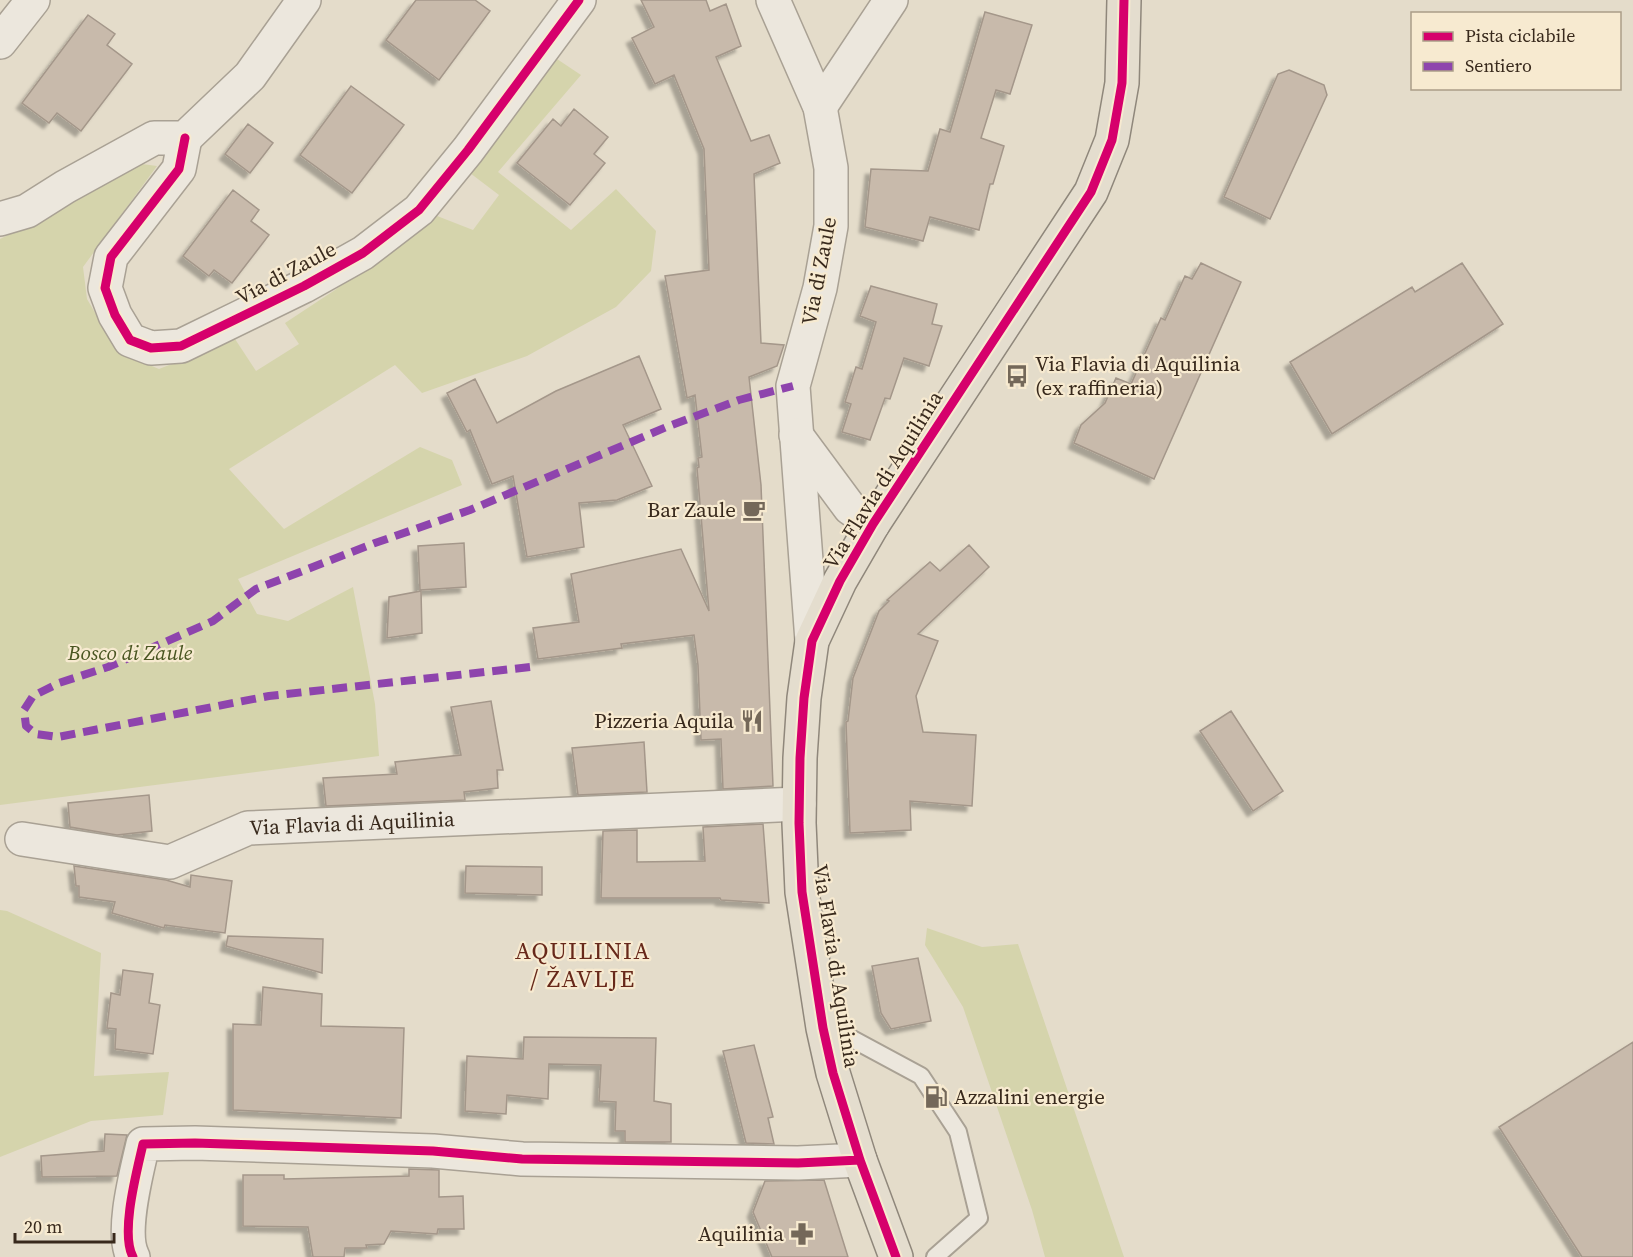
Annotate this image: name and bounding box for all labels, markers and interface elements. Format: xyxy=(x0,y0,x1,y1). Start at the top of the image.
legend xyxy=(1411,12,1621,90)
text: Pista ciclabile xyxy=(1465,23,1576,48)
text: Sentiero xyxy=(1465,53,1532,78)
street label: Via di Zaule xyxy=(794,214,843,328)
street label: Via di Zaule xyxy=(230,234,341,311)
place label: Via Flavia di Aquilinia (ex raffineria) xyxy=(1035,349,1241,402)
bus stop icon: Via Flavia di Aquilinia (ex raffineria) xyxy=(1004,363,1030,389)
street label: Via Flavia di Aquilinia xyxy=(816,385,949,574)
place label: Bar Zaule xyxy=(647,495,736,524)
cafe icon: Bar Zaule xyxy=(741,497,767,523)
park label: Bosco di Zaule xyxy=(67,638,193,667)
place label: Pizzeria Aquila xyxy=(594,706,734,735)
restaurant icon: Pizzeria Aquila xyxy=(739,708,765,734)
street label: Via Flavia di Aquilinia xyxy=(249,804,456,842)
street label: Via Flavia di Aquilinia xyxy=(806,862,867,1070)
district label: AQUILINIA / ŽAVLJE xyxy=(515,934,651,995)
place label: Azzalini energie xyxy=(954,1082,1105,1111)
fuel station icon: Azzalini energie xyxy=(923,1084,949,1110)
scale bar xyxy=(15,1206,114,1244)
text: 20 m xyxy=(24,1214,62,1239)
place label: Aquilinia xyxy=(698,1219,784,1248)
pharmacy icon: Aquilinia xyxy=(789,1221,815,1247)

